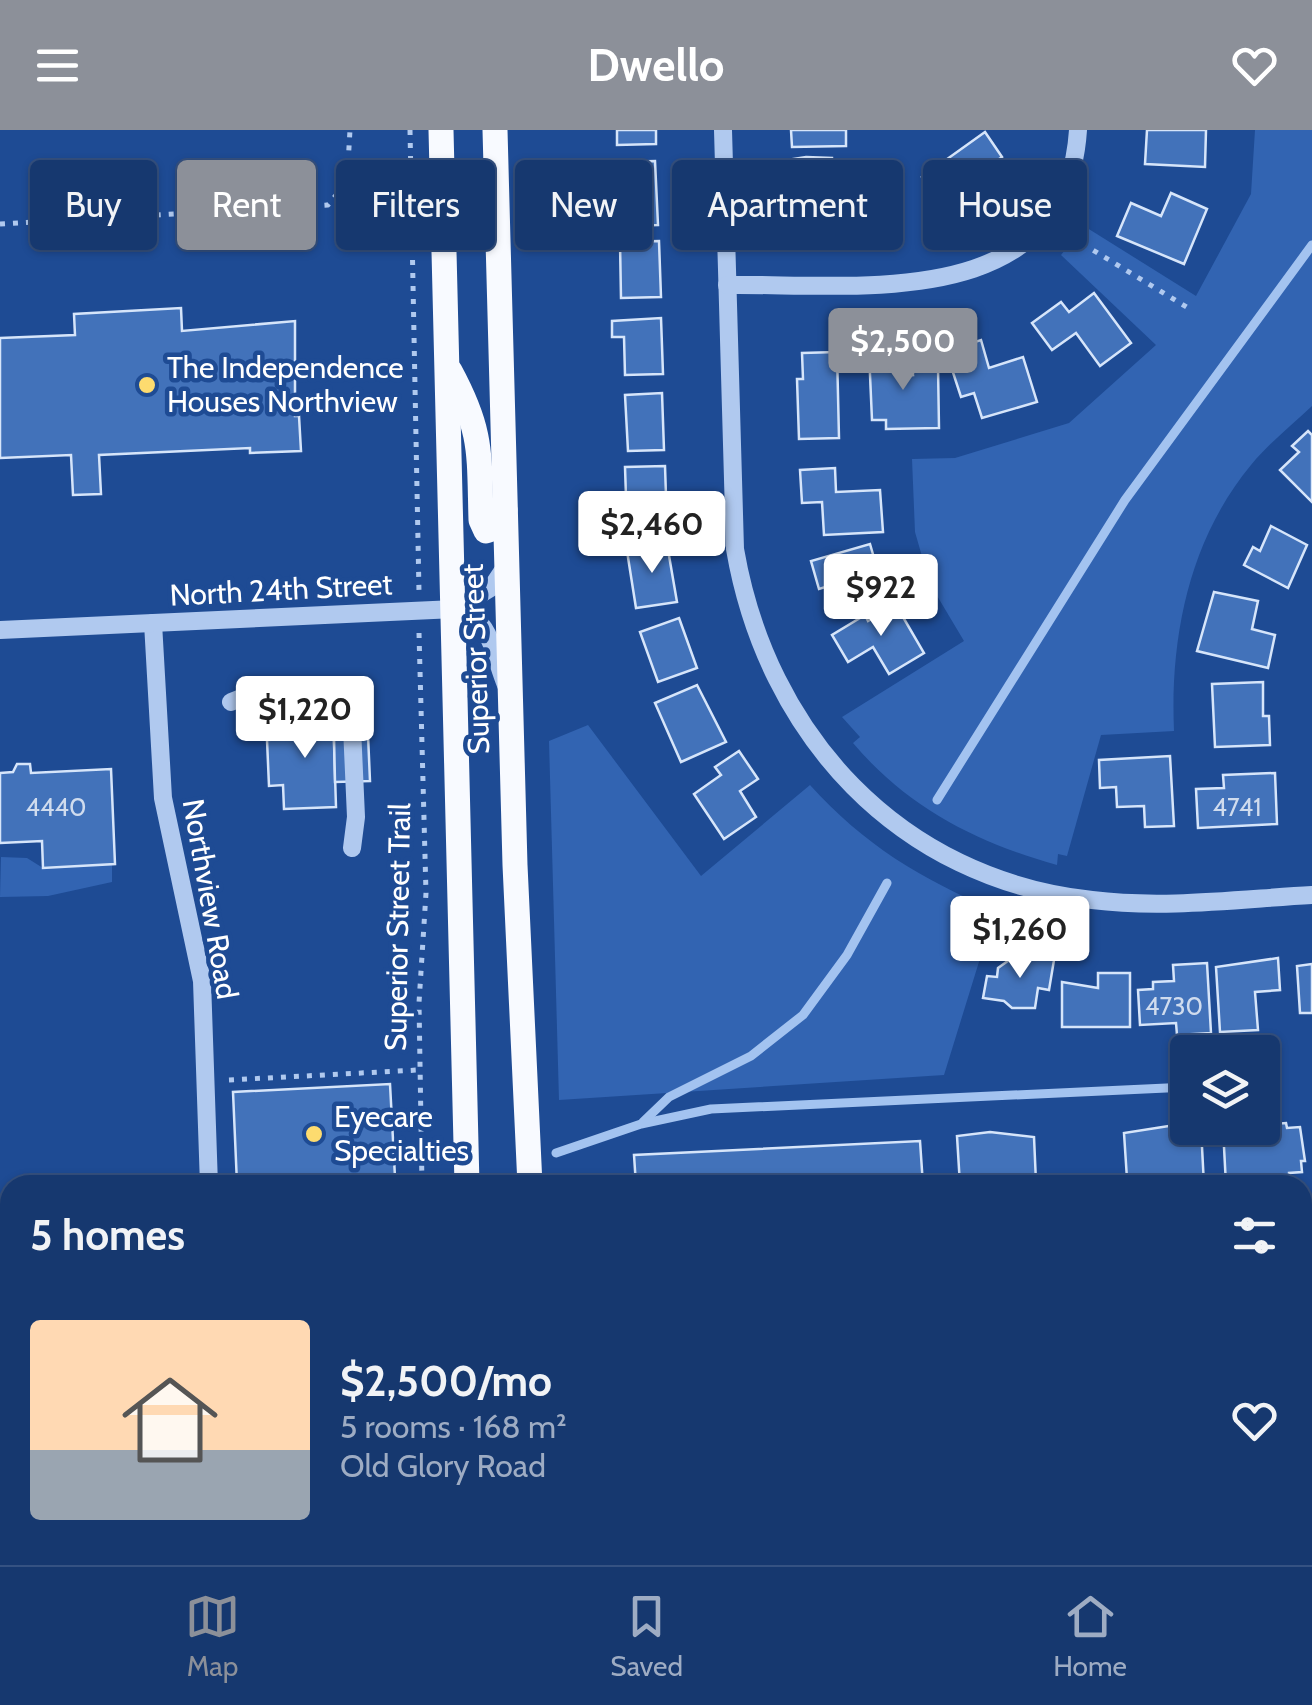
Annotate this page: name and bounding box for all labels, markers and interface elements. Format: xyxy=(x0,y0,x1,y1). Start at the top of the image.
icon: menu xyxy=(30,38,85,93)
text: Dwello xyxy=(587,38,725,92)
icon: heart xyxy=(1227,38,1282,93)
chip: Buy xyxy=(30,160,157,250)
chip: Rent xyxy=(177,160,316,250)
chip: Filters xyxy=(336,160,495,250)
chip: New xyxy=(515,160,652,250)
chip: Apartment xyxy=(672,160,903,250)
chip: House xyxy=(923,160,1087,250)
pin: $2,500 xyxy=(822,308,984,393)
text: $2,500 xyxy=(850,321,956,360)
place label: The Independence Houses Northview xyxy=(167,349,404,420)
marker: The Independence Houses Northview xyxy=(136,374,158,396)
pin: $2,460 xyxy=(571,491,733,576)
text: $2,460 xyxy=(600,504,704,543)
pin: $922 xyxy=(822,554,940,639)
street label: Superior Street xyxy=(454,563,497,755)
street label: North 24th Street xyxy=(169,565,393,614)
text: $922 xyxy=(846,567,916,606)
pin: $1,220 xyxy=(224,676,386,761)
text: $1,220 xyxy=(258,689,352,728)
house number: 4440 xyxy=(26,792,86,822)
house number: 4741 xyxy=(1213,792,1261,822)
street label: Northview Road xyxy=(175,796,246,1002)
street label: Superior Street Trail xyxy=(377,803,418,1051)
pin: $1,260 xyxy=(939,896,1101,981)
text: $1,260 xyxy=(972,909,1068,948)
house number: 4730 xyxy=(1145,991,1203,1021)
map controls xyxy=(1170,1035,1280,1145)
button: layers xyxy=(1170,1035,1280,1145)
place label: Eyecare Specialties xyxy=(334,1098,469,1169)
marker: Eyecare Specialties xyxy=(303,1123,325,1145)
icon: filters xyxy=(1227,1208,1282,1263)
text: 5 homes xyxy=(30,1209,185,1261)
text: $2,500/mo xyxy=(340,1355,552,1407)
icon: home xyxy=(110,1360,230,1480)
icon: heart xyxy=(1227,1393,1282,1448)
text: 5 rooms · 168 m² xyxy=(340,1407,567,1446)
text: Old Glory Road xyxy=(340,1446,546,1485)
tab: Map xyxy=(185,1589,240,1683)
tab: Saved xyxy=(610,1589,683,1683)
tab: Home xyxy=(1053,1589,1127,1683)

